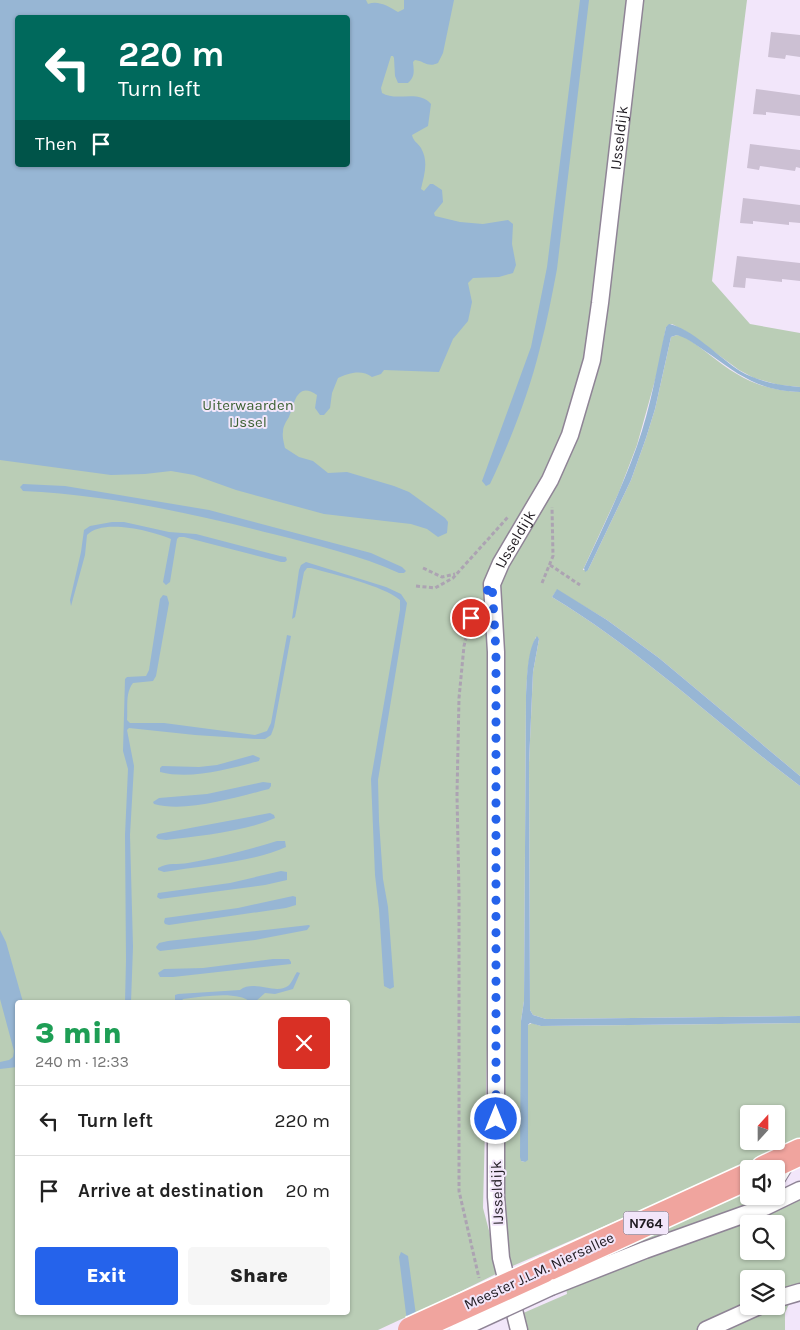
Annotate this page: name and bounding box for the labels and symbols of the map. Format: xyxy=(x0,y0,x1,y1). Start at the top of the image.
street label: IJsseldijk xyxy=(606,105,632,171)
park label: Uiterwaarden IJssel xyxy=(202,396,294,431)
street label: IJsseldijk xyxy=(491,507,539,571)
pin xyxy=(450,597,492,639)
position arrow xyxy=(469,1092,521,1144)
north arrow xyxy=(740,1105,785,1150)
street label: IJsseldijk xyxy=(487,1160,507,1226)
road number: N764 xyxy=(624,1212,668,1234)
street label: Meester J.L.M. Niersallee xyxy=(461,1228,617,1314)

